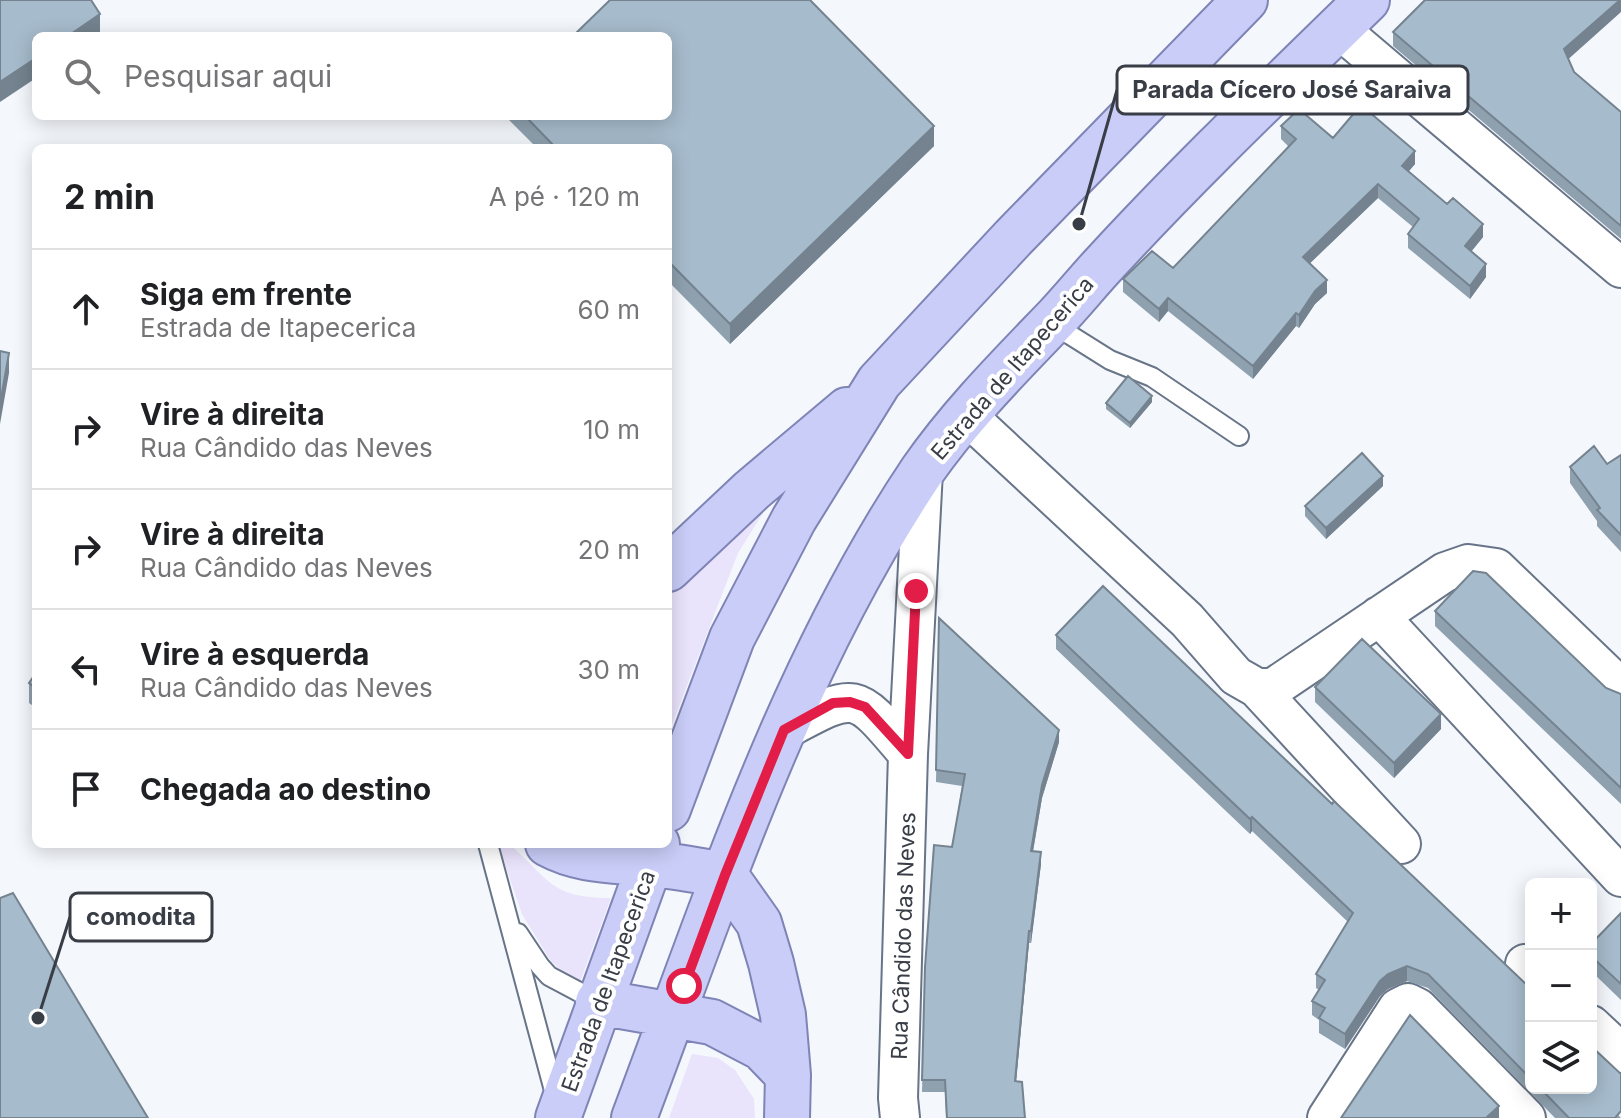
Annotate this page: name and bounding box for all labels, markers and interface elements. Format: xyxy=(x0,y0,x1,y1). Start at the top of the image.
search box xyxy=(32,32,672,120)
icon: search xyxy=(60,54,104,98)
text: Pesquisar aqui xyxy=(124,58,332,94)
callout: Parada Cícero José Saraiva xyxy=(1117,66,1468,114)
text: Parada Cícero José Saraiva xyxy=(1132,75,1452,104)
text: 2 min xyxy=(64,176,155,217)
text: A pé · 120 m xyxy=(489,181,640,212)
street label: Estrada de Itapecerica xyxy=(925,271,1099,465)
text: Siga em frente xyxy=(140,276,352,312)
icon: ahead xyxy=(64,287,108,331)
text: 60 m xyxy=(577,294,640,325)
text: Estrada de Itapecerica xyxy=(140,312,416,343)
text: Vire à direita xyxy=(140,396,325,432)
icon: right xyxy=(64,407,108,451)
text: 10 m xyxy=(583,414,640,445)
text: Rua Cândido das Neves xyxy=(140,432,433,463)
text: Vire à direita xyxy=(140,516,325,552)
icon: right xyxy=(64,527,108,571)
text: 20 m xyxy=(578,534,640,565)
text: Rua Cândido das Neves xyxy=(140,552,433,583)
route end xyxy=(898,573,934,609)
text: Vire à esquerda xyxy=(140,636,369,672)
icon: left xyxy=(64,647,108,691)
text: 30 m xyxy=(577,654,640,685)
text: Rua Cândido das Neves xyxy=(140,672,433,703)
icon: arrive xyxy=(64,767,108,811)
text: Chegada ao destino xyxy=(140,771,431,807)
street label: Rua Cândido das Neves xyxy=(886,812,920,1060)
street label: Estrada de Itapecerica xyxy=(556,867,660,1095)
map controls xyxy=(1525,878,1597,1094)
button: + xyxy=(1525,878,1597,950)
callout: comodita xyxy=(70,893,212,941)
text: comodita xyxy=(86,902,196,931)
button: − xyxy=(1525,950,1597,1022)
route start xyxy=(666,968,702,1004)
button: layers xyxy=(1525,1022,1597,1094)

